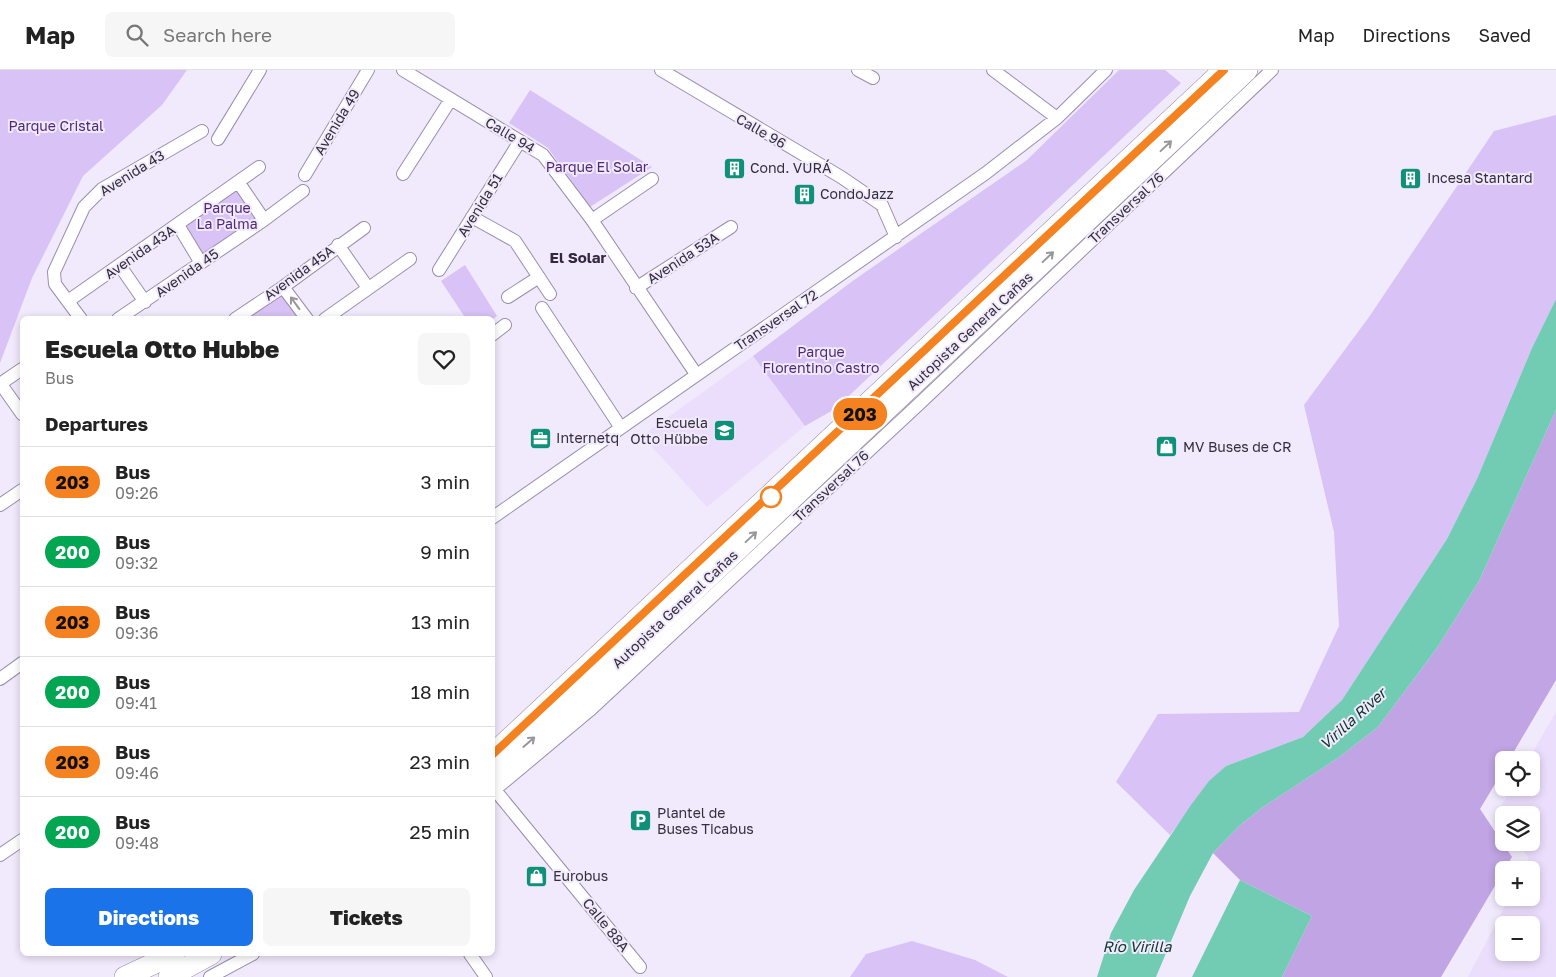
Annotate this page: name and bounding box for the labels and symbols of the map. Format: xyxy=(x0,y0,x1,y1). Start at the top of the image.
street label: Avenida 49 xyxy=(310,86,363,158)
street label: Calle 96 xyxy=(733,110,789,152)
street label: Calle 94 xyxy=(482,113,538,156)
park label: Parque Cristal xyxy=(8,117,104,134)
one-way arrow xyxy=(1160,140,1173,152)
street label: Avenida 43 xyxy=(96,146,167,199)
building icon: Cond. VURÁ xyxy=(722,156,746,180)
park label: Parque El Solar xyxy=(546,158,649,175)
place label: Cond. VURÁ xyxy=(750,159,832,176)
building icon: Incesa Stantard xyxy=(1399,166,1423,190)
street label: Transversal 76 xyxy=(1084,168,1167,247)
place label: Incesa Stantard xyxy=(1427,169,1533,186)
street label: Avenida 51 xyxy=(453,170,506,240)
building icon: CondoJazz xyxy=(792,182,816,206)
place label: CondoJazz xyxy=(820,185,894,202)
park label: Parque La Palma xyxy=(196,199,258,232)
street label: Avenida 43A xyxy=(101,221,179,282)
street label: Avenida 53A xyxy=(644,228,722,287)
street label: Avenida 45A xyxy=(260,241,338,304)
street label: Avenida 45 xyxy=(152,245,222,301)
district label: El Solar xyxy=(550,248,607,266)
one-way arrow xyxy=(1042,251,1055,263)
street label: Autopista General Cañas xyxy=(903,268,1036,393)
street label: Transversal 72 xyxy=(731,286,821,354)
one-way arrow xyxy=(290,296,300,310)
park label: Parque Florentino Castro xyxy=(762,343,880,376)
line badge: 203 xyxy=(831,398,889,430)
place label: Escuela Otto Hübbe xyxy=(630,414,708,447)
school or university icon: Escuela Otto Hübbe xyxy=(712,419,736,443)
office icon: Internetq xyxy=(528,426,552,450)
place label: Internetq xyxy=(556,429,619,446)
shop icon: MV Buses de CR xyxy=(1155,435,1179,459)
place label: MV Buses de CR xyxy=(1183,438,1292,455)
street label: Transversal 76 xyxy=(789,446,872,525)
unlabelled marker xyxy=(760,486,782,508)
one-way arrow xyxy=(745,531,758,543)
street label: Autopista General Cañas xyxy=(608,546,741,671)
water label: Virilla River xyxy=(1316,682,1391,753)
one-way arrow xyxy=(523,736,536,748)
place label: Plantel de Buses Ticabus xyxy=(657,804,754,837)
parking icon: Plantel de Buses Ticabus xyxy=(629,809,653,833)
shop icon: Eurobus xyxy=(525,864,549,888)
place label: Eurobus xyxy=(553,867,608,884)
street label: Calle 88A xyxy=(580,894,634,956)
water label: Río Virilla xyxy=(1103,937,1172,955)

